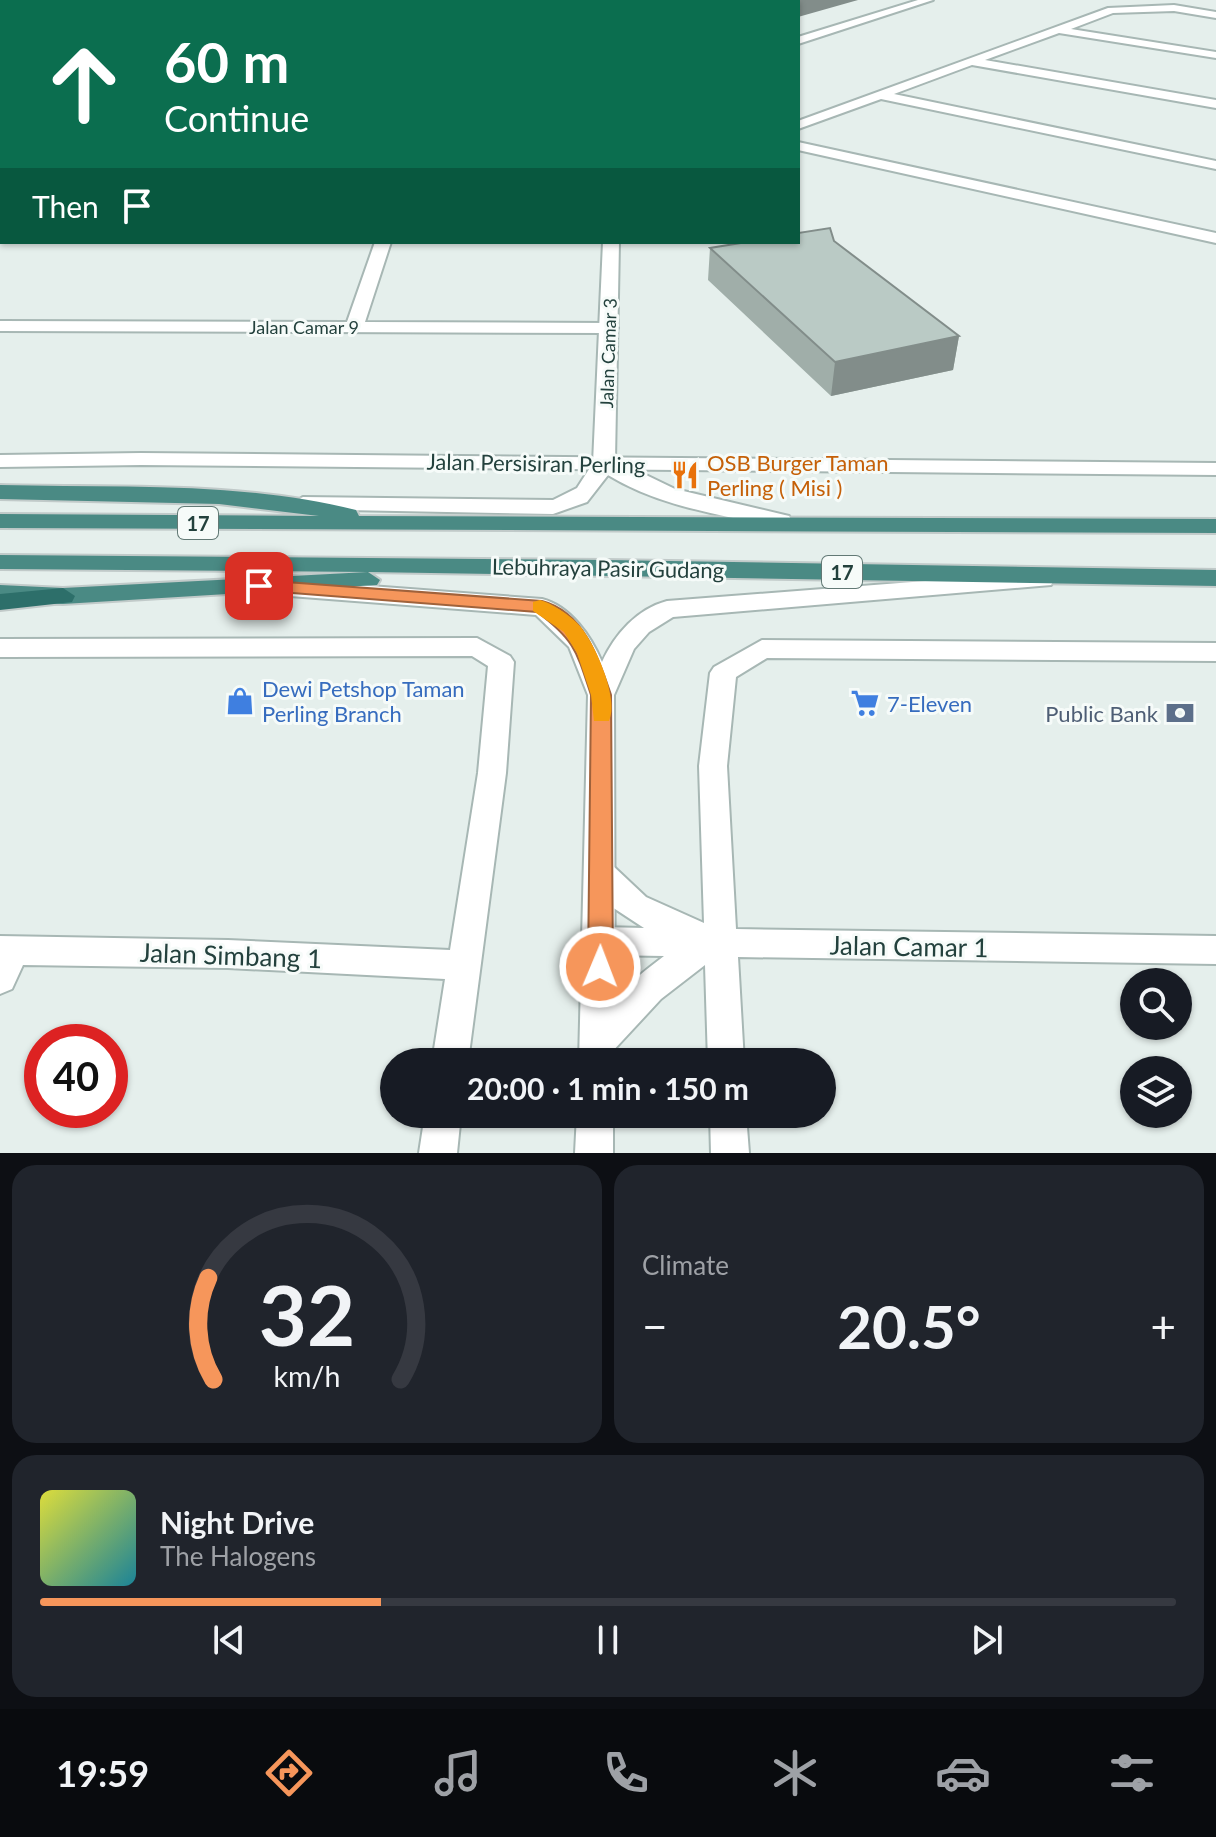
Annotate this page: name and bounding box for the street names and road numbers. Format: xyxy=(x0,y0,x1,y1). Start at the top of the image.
street label: Jalan Camar 3 xyxy=(595,298,621,408)
street label: Jalan Camar 9 xyxy=(249,316,359,338)
street label: Jalan Persisiran Perling xyxy=(426,448,646,478)
road number: 17 xyxy=(178,507,218,539)
street label: Lebuhraya Pasir Gudang xyxy=(492,552,724,584)
road number: 17 xyxy=(822,556,862,588)
street label: Jalan Camar 1 xyxy=(829,929,989,963)
street label: Jalan Simbang 1 xyxy=(139,936,323,974)

